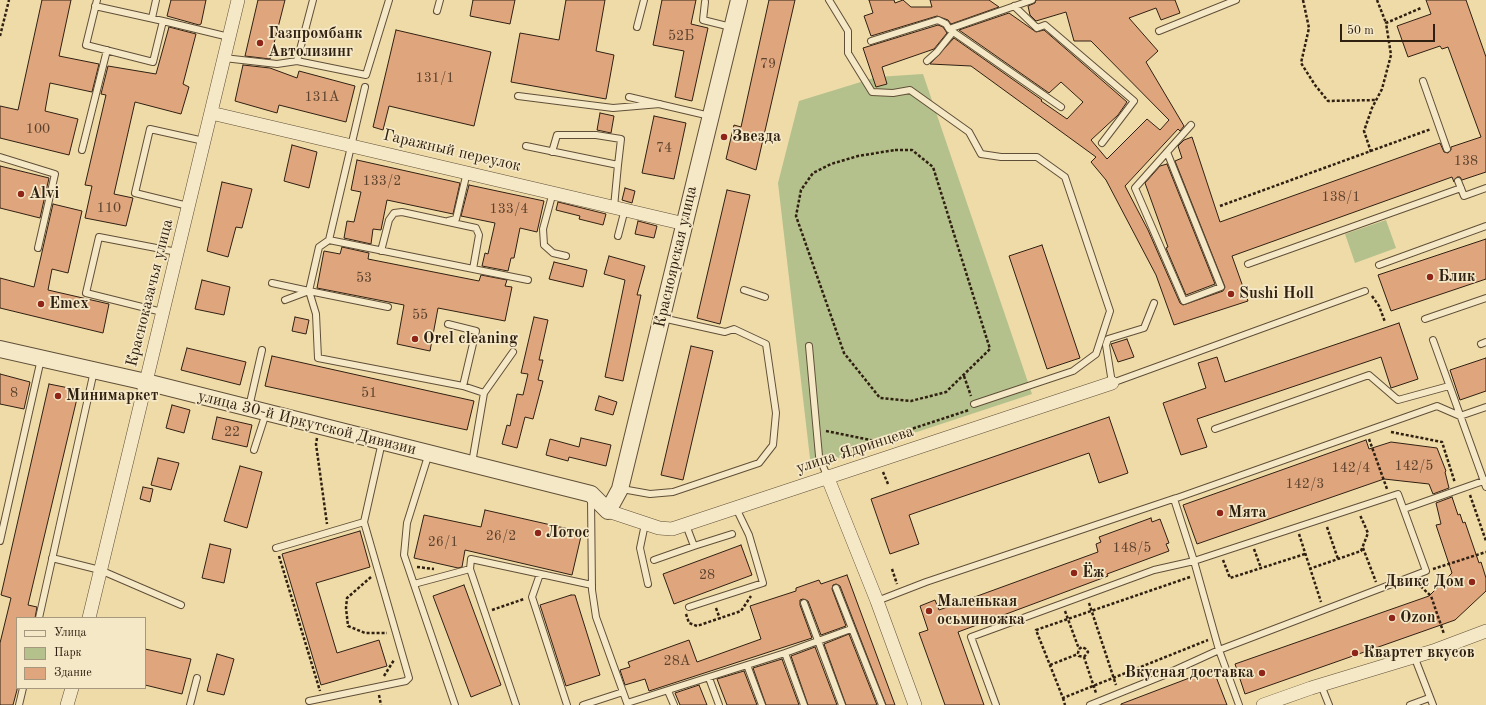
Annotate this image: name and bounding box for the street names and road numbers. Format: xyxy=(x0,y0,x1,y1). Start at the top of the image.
street label: Гаражный переулок xyxy=(381,126,523,176)
street label: Красноярская улица xyxy=(650,184,702,330)
street label: Красноказачья улица xyxy=(122,217,178,369)
street label: улица 30-й Иркутской Дивизии xyxy=(196,387,418,459)
street label: улица Ядринцева xyxy=(794,422,916,478)

